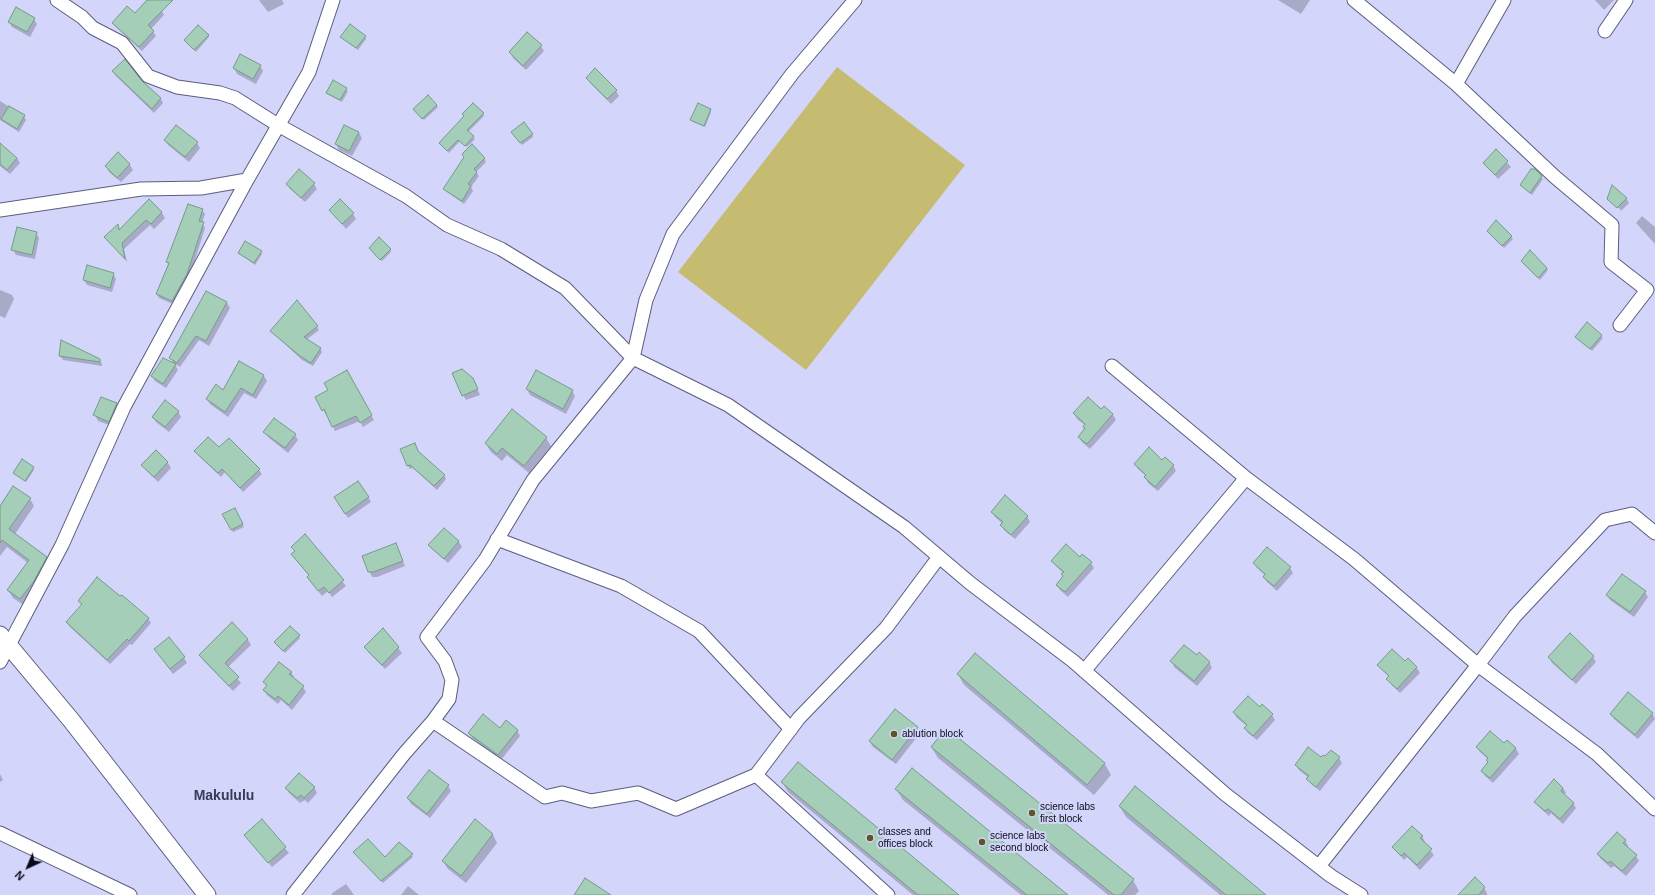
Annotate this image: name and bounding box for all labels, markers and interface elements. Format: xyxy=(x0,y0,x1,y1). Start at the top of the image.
place label: ablution block xyxy=(902,728,963,740)
marker: ablution block xyxy=(889,729,899,739)
district label: Makululu xyxy=(194,788,254,804)
place label: science labs first block xyxy=(1040,801,1095,824)
marker: science labs first block xyxy=(1027,808,1037,818)
place label: classes and offices block xyxy=(878,826,933,850)
place label: science labs second block xyxy=(990,830,1048,854)
marker: classes and offices block xyxy=(865,833,875,843)
marker: science labs second block xyxy=(977,837,987,847)
north arrow xyxy=(8,847,48,887)
text: N xyxy=(13,869,27,883)

